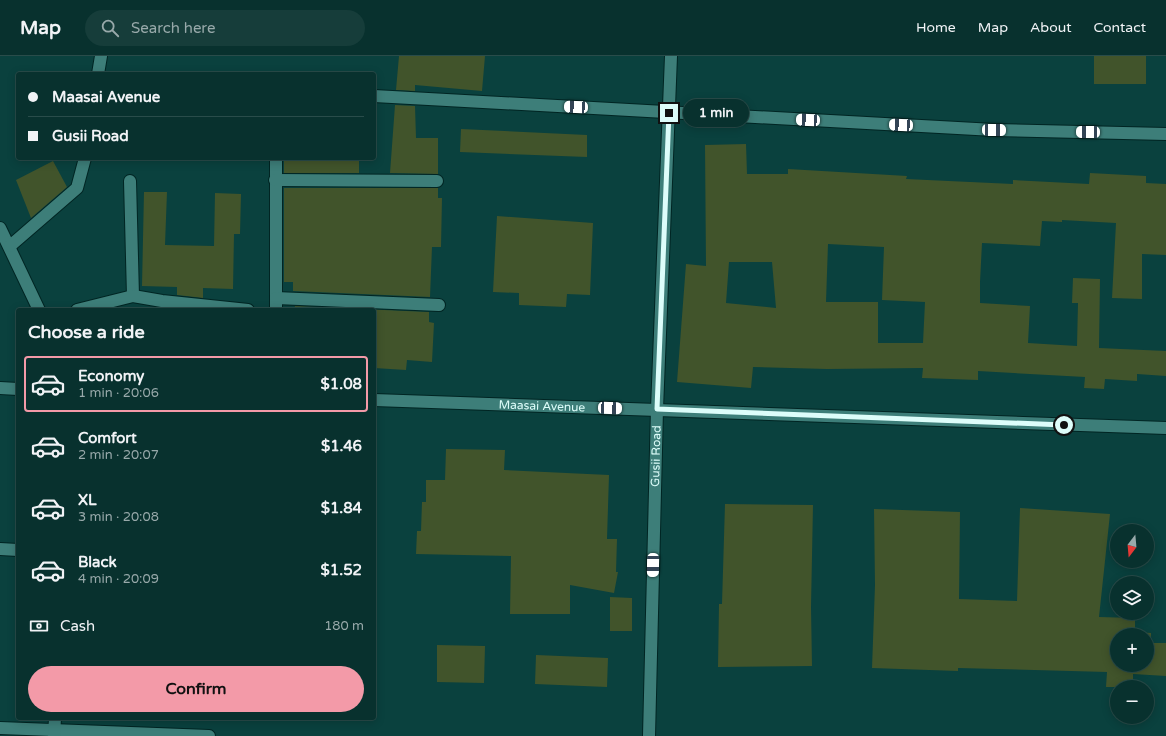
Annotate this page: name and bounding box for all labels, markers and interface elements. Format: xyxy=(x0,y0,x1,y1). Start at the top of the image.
search box xyxy=(85,10,365,46)
text: Map xyxy=(20,17,61,39)
icon: search xyxy=(99,17,121,39)
text: Search here xyxy=(131,19,215,37)
text: Home xyxy=(916,19,956,36)
text: Map xyxy=(978,19,1008,36)
text: About xyxy=(1030,19,1072,36)
text: Contact xyxy=(1094,19,1146,36)
text: Maasai Avenue xyxy=(52,88,160,106)
callout: 1 min xyxy=(683,99,749,127)
car xyxy=(564,100,588,114)
route end xyxy=(660,104,678,122)
text: 1 min xyxy=(699,105,733,121)
car xyxy=(796,113,820,127)
car xyxy=(889,118,913,132)
car xyxy=(982,124,1006,136)
car xyxy=(1076,126,1100,138)
text: Gusii Road xyxy=(52,127,129,145)
text: Choose a ride xyxy=(28,321,145,343)
icon: car xyxy=(30,366,66,402)
text: Economy xyxy=(78,367,144,385)
text: $1.08 xyxy=(321,375,362,393)
text: 1 min · 20:06 xyxy=(78,385,159,401)
street label: Maasai Avenue xyxy=(498,397,586,414)
car xyxy=(598,402,622,414)
route start xyxy=(1055,416,1073,434)
street label: Gusii Road xyxy=(648,425,664,487)
icon: car xyxy=(30,428,66,464)
text: Comfort xyxy=(78,429,137,447)
text: $1.46 xyxy=(321,437,362,455)
text: 2 min · 20:07 xyxy=(78,447,159,463)
icon: car xyxy=(30,490,66,526)
text: XL xyxy=(78,491,97,509)
text: $1.84 xyxy=(321,499,362,517)
text: 3 min · 20:08 xyxy=(78,509,159,525)
north arrow xyxy=(1110,524,1154,568)
map controls xyxy=(1110,524,1154,724)
icon: car xyxy=(30,552,66,588)
text: Black xyxy=(78,553,117,571)
car xyxy=(647,553,659,577)
text: $1.52 xyxy=(321,561,362,579)
text: 4 min · 20:09 xyxy=(78,571,159,587)
button: layers xyxy=(1110,576,1154,620)
icon: cash xyxy=(28,615,50,637)
text: Cash xyxy=(60,617,95,635)
text: 180 m xyxy=(324,618,364,634)
button: + xyxy=(1110,628,1154,672)
button: Confirm xyxy=(28,666,364,712)
button: − xyxy=(1110,680,1154,724)

